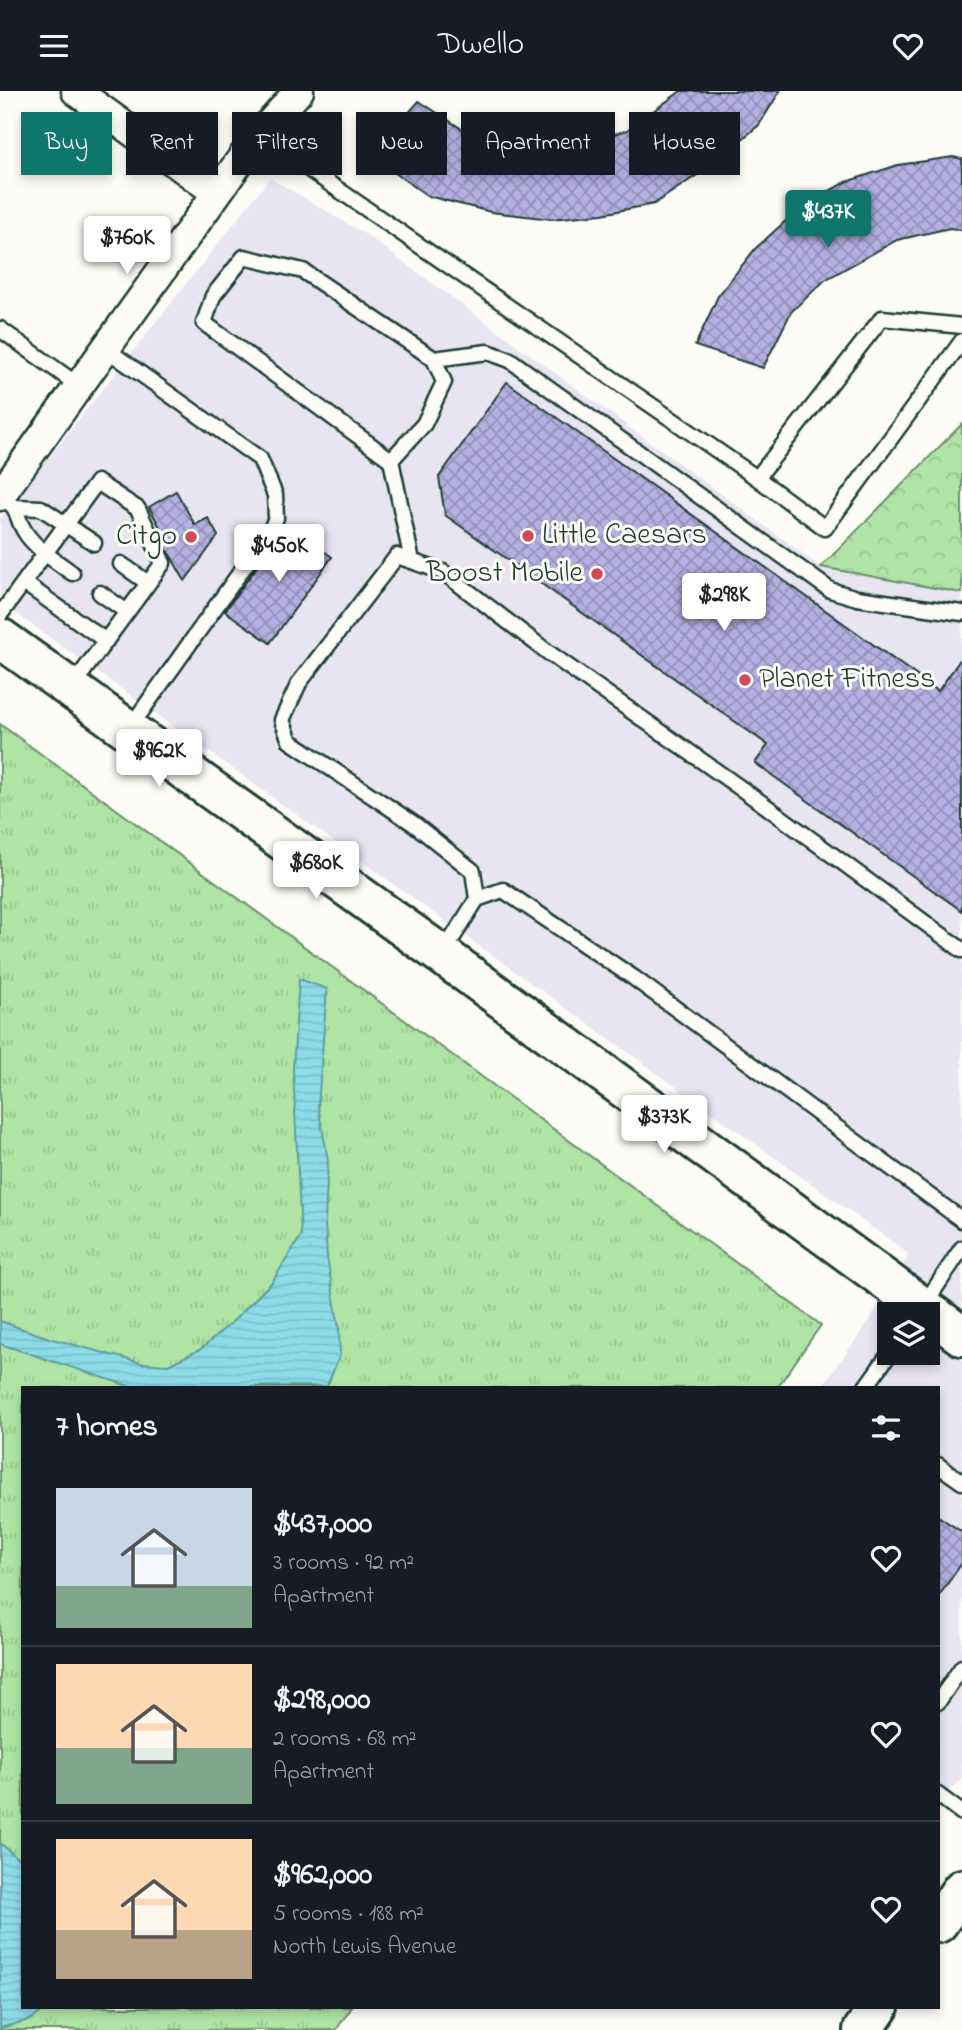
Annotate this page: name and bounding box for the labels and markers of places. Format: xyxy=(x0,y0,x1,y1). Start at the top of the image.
pin: $437K xyxy=(779,191,877,250)
pin: $760K xyxy=(78,216,176,276)
place label: Little Caesars xyxy=(542,514,707,558)
place label: Citgo xyxy=(116,515,177,559)
pin: $450K xyxy=(230,525,328,584)
marker: Little Caesars xyxy=(520,528,536,544)
marker: Citgo xyxy=(183,529,199,545)
place label: Boost Mobile xyxy=(425,552,584,596)
marker: Boost Mobile xyxy=(589,566,605,582)
pin: $298K xyxy=(675,573,773,633)
place label: Planet Fitness xyxy=(759,658,935,702)
marker: Planet Fitness xyxy=(737,672,753,688)
pin: $962K xyxy=(110,729,208,789)
pin: $680K xyxy=(267,841,365,901)
pin: $373K xyxy=(615,1095,713,1155)

